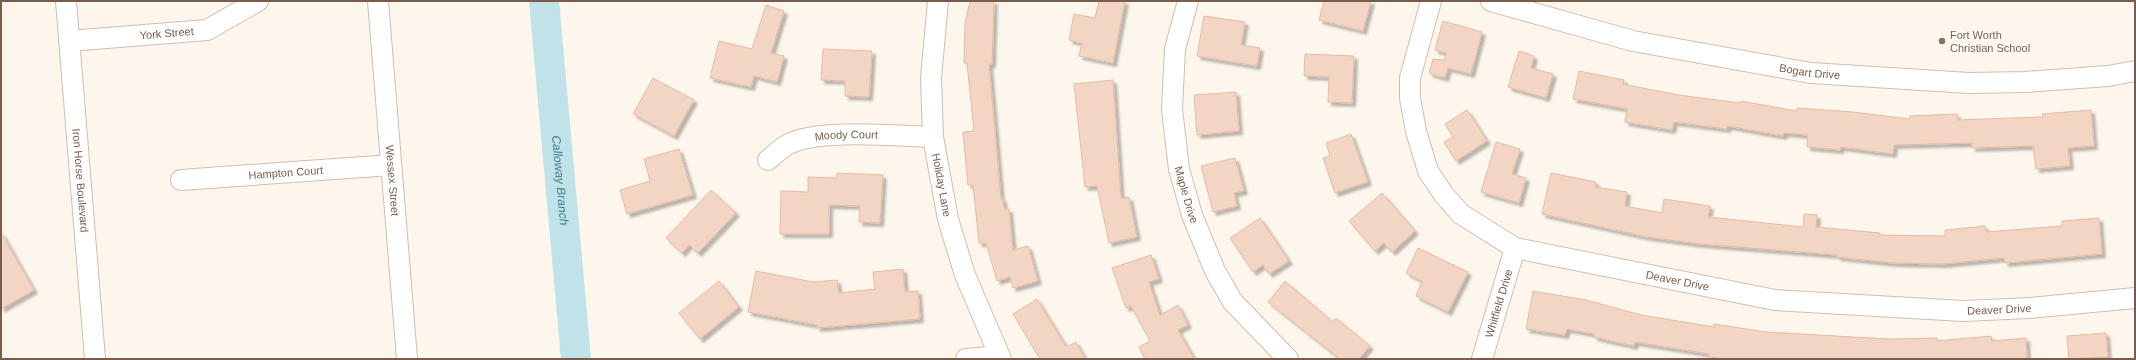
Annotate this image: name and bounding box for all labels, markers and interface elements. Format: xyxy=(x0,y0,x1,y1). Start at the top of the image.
street label: York Street xyxy=(139,25,194,41)
place label: Fort Worth Christian School xyxy=(1950,29,2030,54)
marker: Fort Worth Christian School xyxy=(1937,36,1947,46)
street label: Bogart Drive xyxy=(1778,61,1841,81)
street label: Iron Horse Boulevard xyxy=(70,128,91,233)
street label: Moody Court xyxy=(814,128,878,143)
water label: Calloway Branch xyxy=(549,135,571,226)
street label: Wessex Street xyxy=(384,144,401,216)
street label: Holiday Lane xyxy=(930,152,953,218)
street label: Hampton Court xyxy=(248,164,323,181)
street label: Maple Drive xyxy=(1173,165,1201,225)
street label: Whitfield Drive xyxy=(1483,268,1514,339)
street label: Deaver Drive xyxy=(1645,268,1710,293)
street label: Deaver Drive xyxy=(1967,302,2032,317)

